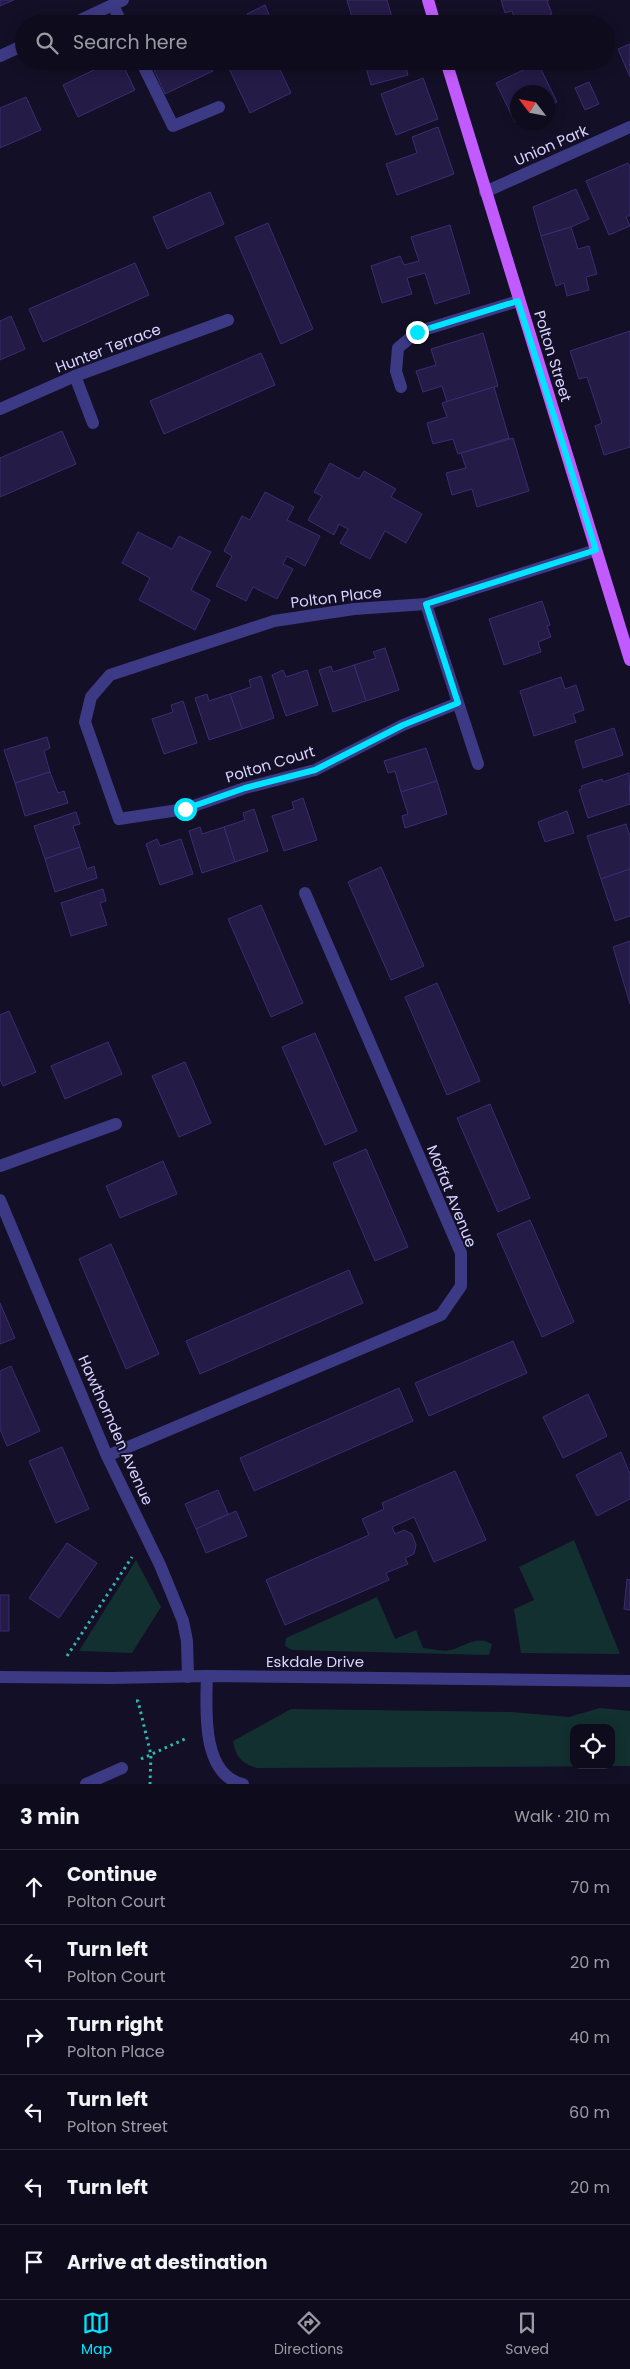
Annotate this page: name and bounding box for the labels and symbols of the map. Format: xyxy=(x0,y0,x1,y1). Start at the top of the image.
north arrow xyxy=(510,85,555,130)
street label: Union Park xyxy=(511,119,591,171)
street label: Polton Street xyxy=(529,308,577,404)
street label: Hunter Terrace xyxy=(52,318,164,378)
route end xyxy=(406,321,429,344)
street label: Polton Place xyxy=(289,581,383,613)
street label: Polton Court xyxy=(223,740,317,788)
route start xyxy=(174,798,197,821)
street label: Moffat Avenue xyxy=(422,1142,482,1250)
street label: Hawthornden Avenue xyxy=(73,1352,159,1508)
street label: Eskdale Drive xyxy=(266,1651,364,1672)

